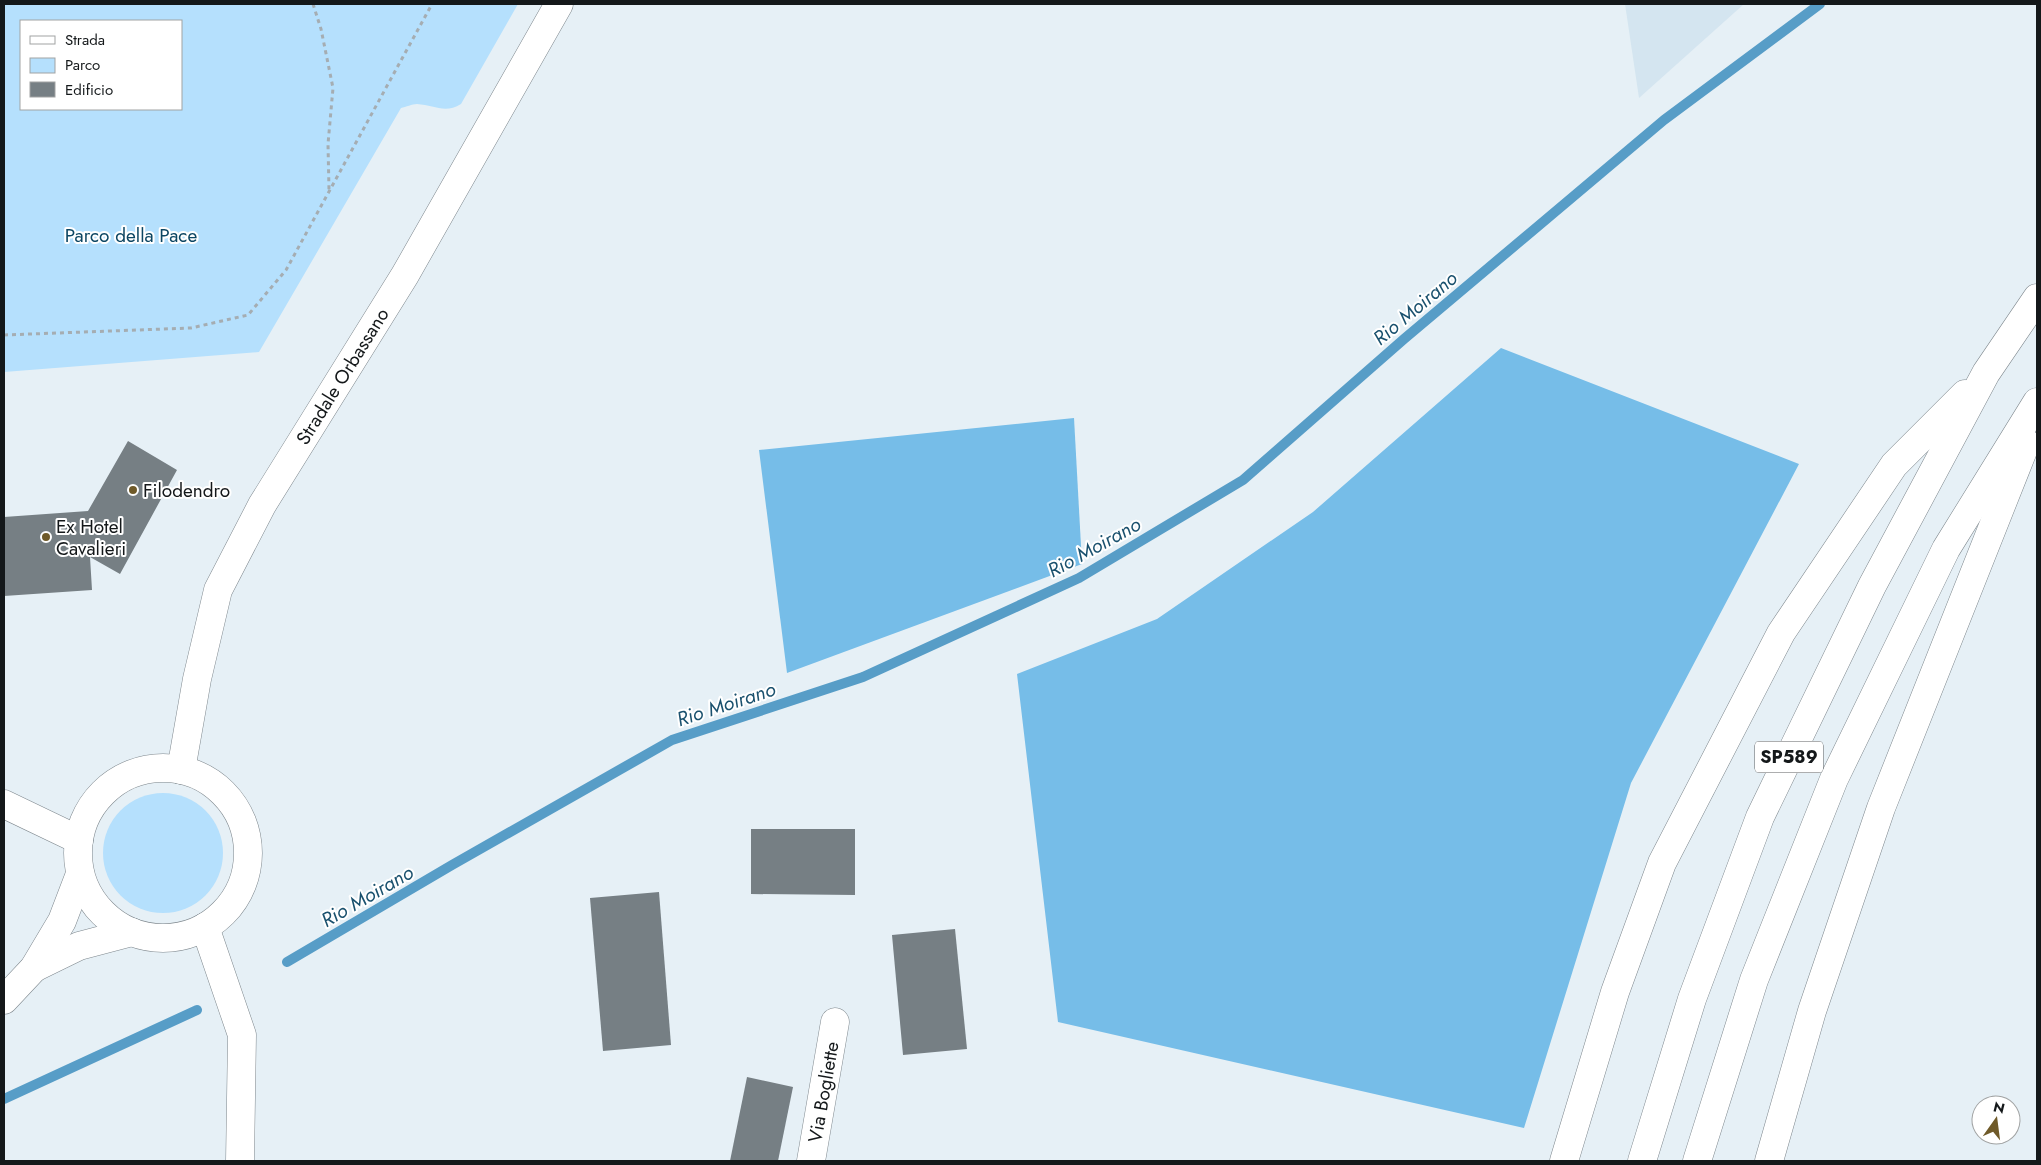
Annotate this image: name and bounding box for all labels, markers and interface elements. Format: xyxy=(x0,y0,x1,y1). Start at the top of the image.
legend xyxy=(20,20,182,110)
text: Strada xyxy=(65,29,105,51)
text: Parco xyxy=(65,54,100,76)
text: Edificio xyxy=(65,79,113,101)
park label: Parco della Pace xyxy=(65,222,197,249)
water label: Rio Moirano xyxy=(1367,264,1464,352)
street label: Stradale Orbassano xyxy=(289,303,395,450)
place label: Filodendro xyxy=(143,477,230,504)
marker: Filodendro xyxy=(127,484,139,496)
water label: Rio Moirano xyxy=(1042,510,1146,585)
place label: Ex Hotel Cavalieri xyxy=(56,513,126,562)
marker: Ex Hotel Cavalieri xyxy=(40,531,52,543)
water label: Rio Moirano xyxy=(673,675,780,734)
road number: SP589 xyxy=(1755,742,1823,772)
water label: Rio Moirano xyxy=(316,858,419,935)
street label: Via Bogliette xyxy=(801,1039,846,1145)
north arrow xyxy=(1971,1095,2021,1145)
text: N xyxy=(1991,1096,2007,1118)

